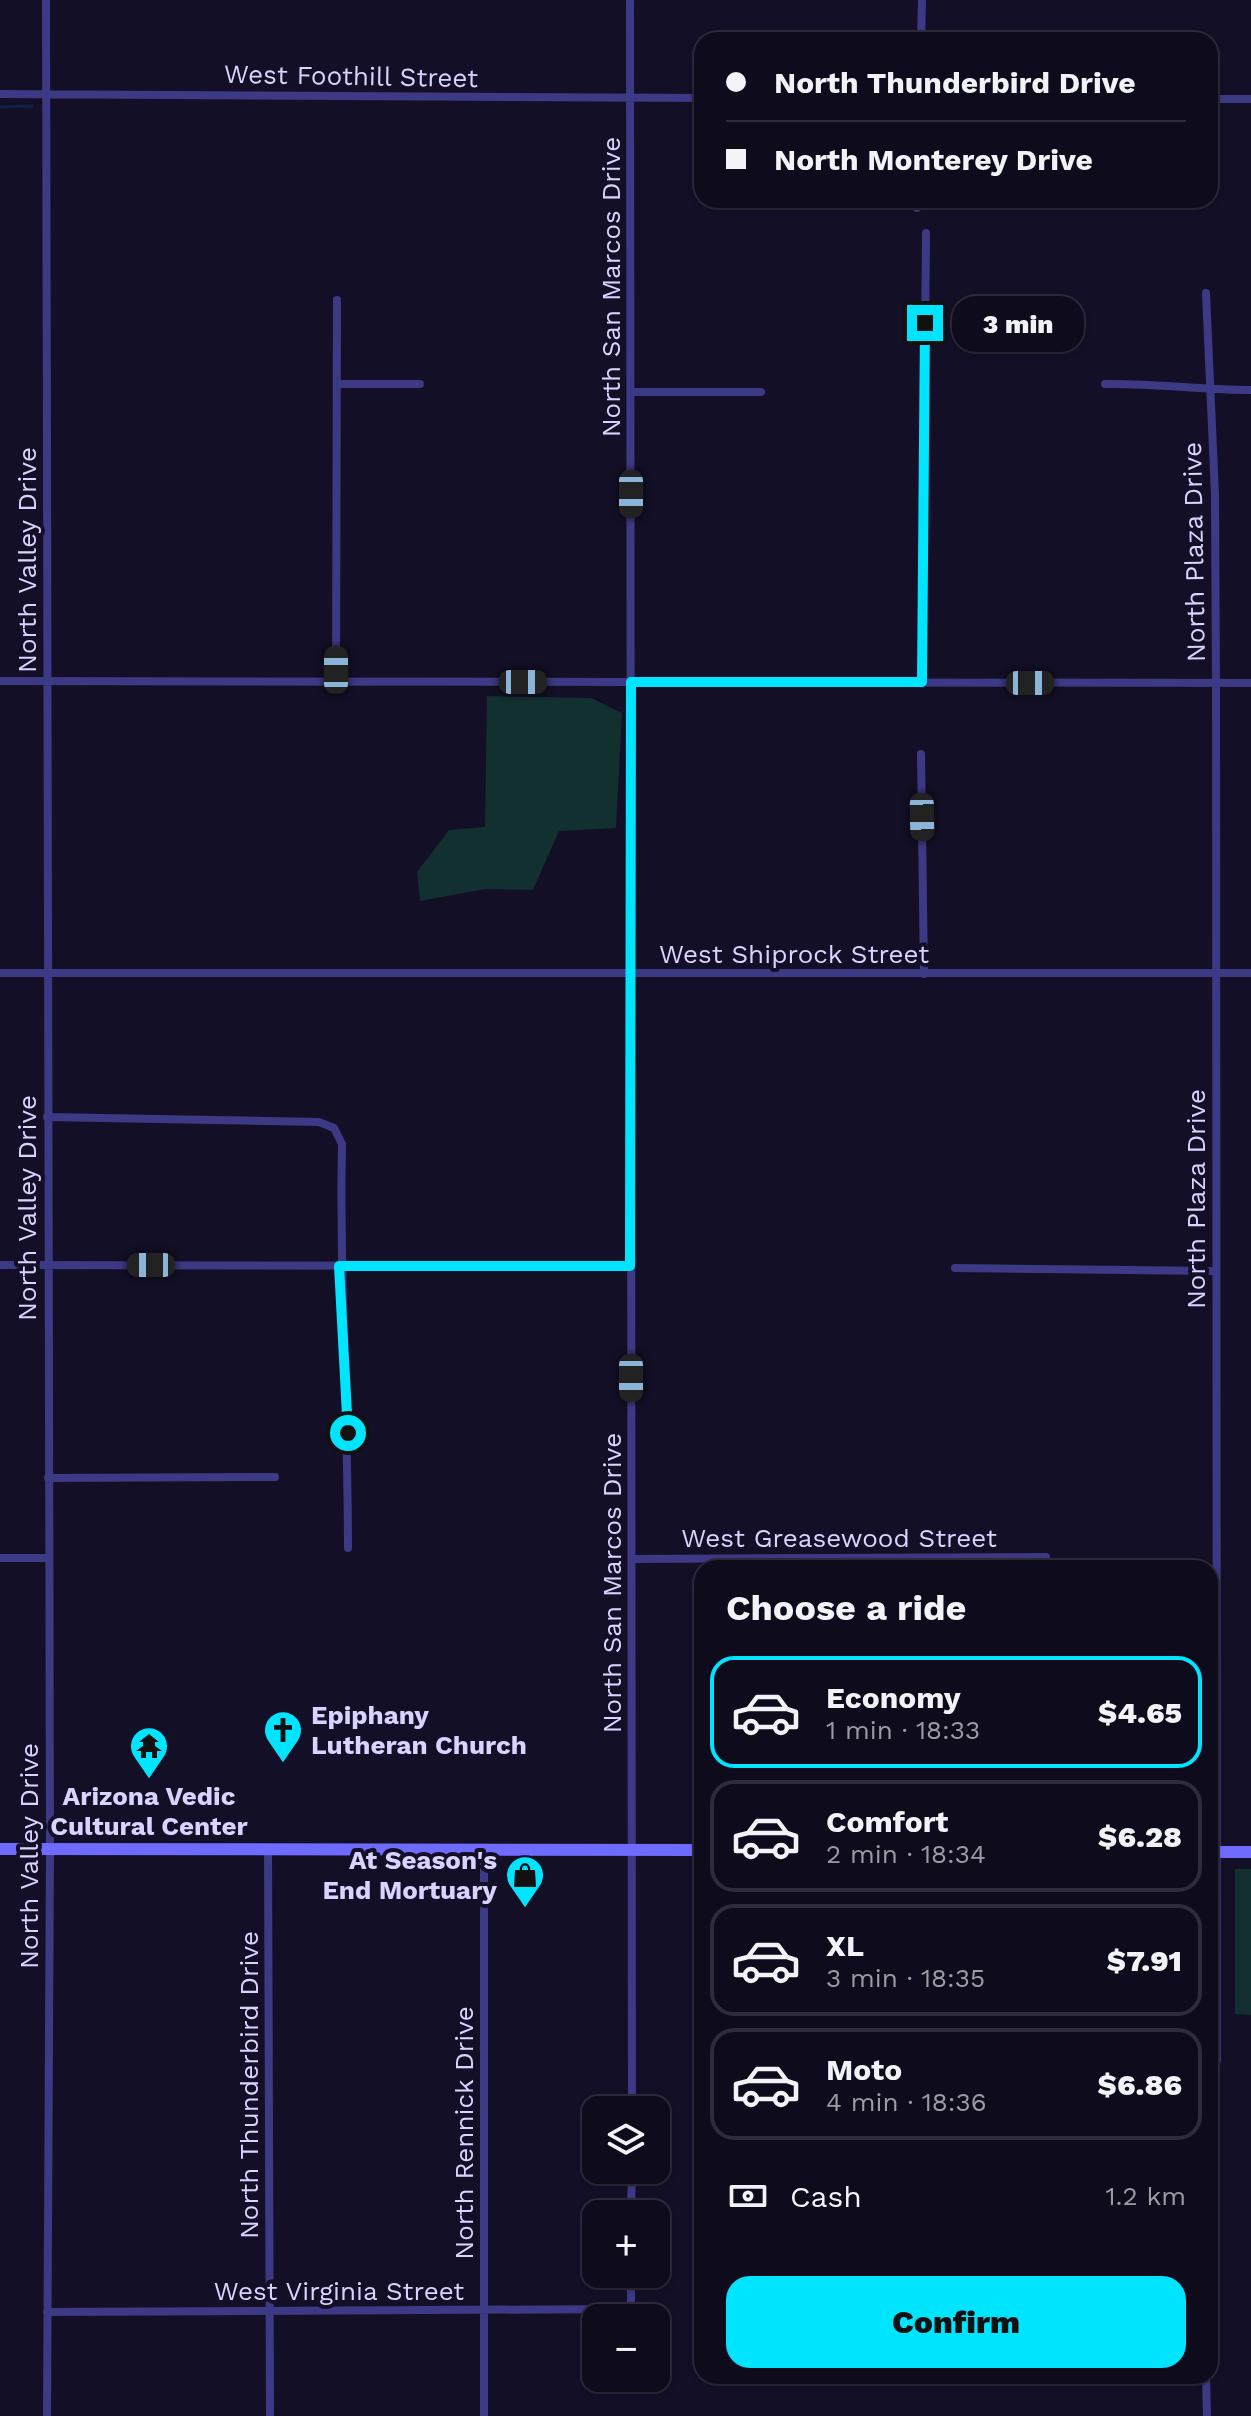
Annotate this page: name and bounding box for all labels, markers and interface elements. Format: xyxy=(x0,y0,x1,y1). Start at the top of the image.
street label: West Foothill Street xyxy=(224,59,478,93)
text: North Thunderbird Drive xyxy=(774,65,1136,100)
street label: North San Marcos Drive xyxy=(596,137,626,437)
text: North Monterey Drive xyxy=(774,142,1093,177)
callout: 3 min xyxy=(953,295,1085,351)
route end xyxy=(907,305,943,341)
text: 3 min xyxy=(983,309,1053,339)
street label: North Plaza Drive xyxy=(1177,442,1211,662)
street label: North Valley Drive xyxy=(12,447,42,673)
car xyxy=(619,470,643,518)
car xyxy=(324,646,348,694)
car xyxy=(499,670,547,694)
car xyxy=(1006,671,1054,695)
car xyxy=(910,793,934,841)
street label: West Shiprock Street xyxy=(659,939,929,969)
street label: North Plaza Drive xyxy=(1181,1089,1211,1309)
street label: North Valley Drive xyxy=(12,1095,42,1321)
car xyxy=(127,1253,175,1277)
car xyxy=(619,1354,643,1402)
route start xyxy=(330,1415,366,1451)
street label: North San Marcos Drive xyxy=(597,1433,627,1733)
street label: West Greasewood Street xyxy=(681,1523,997,1553)
text: Choose a ride xyxy=(726,1587,966,1629)
icon: car xyxy=(730,1676,802,1748)
text: Economy xyxy=(826,1680,961,1715)
text: $4.65 xyxy=(1098,1695,1182,1730)
place label: Epiphany Lutheran Church xyxy=(311,1700,527,1760)
church icon: Epiphany Lutheran Church xyxy=(262,1709,304,1764)
text: 1 min · 18:33 xyxy=(826,1715,980,1745)
temple icon: Arizona Vedic Cultural Center xyxy=(128,1725,170,1780)
street label: North Valley Drive xyxy=(14,1743,44,1969)
place label: Arizona Vedic Cultural Center xyxy=(50,1781,249,1841)
icon: car xyxy=(730,1800,802,1872)
text: Comfort xyxy=(826,1804,948,1839)
text: $6.28 xyxy=(1098,1819,1182,1854)
text: 2 min · 18:34 xyxy=(826,1839,986,1869)
place label: At Season's End Mortuary xyxy=(322,1845,497,1905)
shop icon: At Season's End Mortuary xyxy=(504,1854,546,1909)
icon: car xyxy=(730,1924,802,1996)
text: XL xyxy=(826,1928,864,1963)
street label: North Thunderbird Drive xyxy=(234,1931,264,2239)
text: $7.91 xyxy=(1107,1943,1182,1978)
text: 3 min · 18:35 xyxy=(826,1963,985,1993)
street label: North Rennick Drive xyxy=(449,2006,479,2260)
icon: car xyxy=(730,2048,802,2120)
text: Moto xyxy=(826,2052,902,2087)
text: $6.86 xyxy=(1098,2067,1182,2102)
text: 4 min · 18:36 xyxy=(826,2087,986,2117)
map controls xyxy=(582,2096,670,2392)
button: layers xyxy=(582,2096,670,2184)
icon: cash xyxy=(726,2174,770,2218)
text: Cash xyxy=(790,2179,862,2214)
text: 1.2 km xyxy=(1105,2181,1186,2211)
button: + xyxy=(582,2200,670,2288)
street label: West Virginia Street xyxy=(214,2276,464,2306)
button: Confirm xyxy=(726,2276,1186,2368)
button: − xyxy=(582,2304,670,2392)

